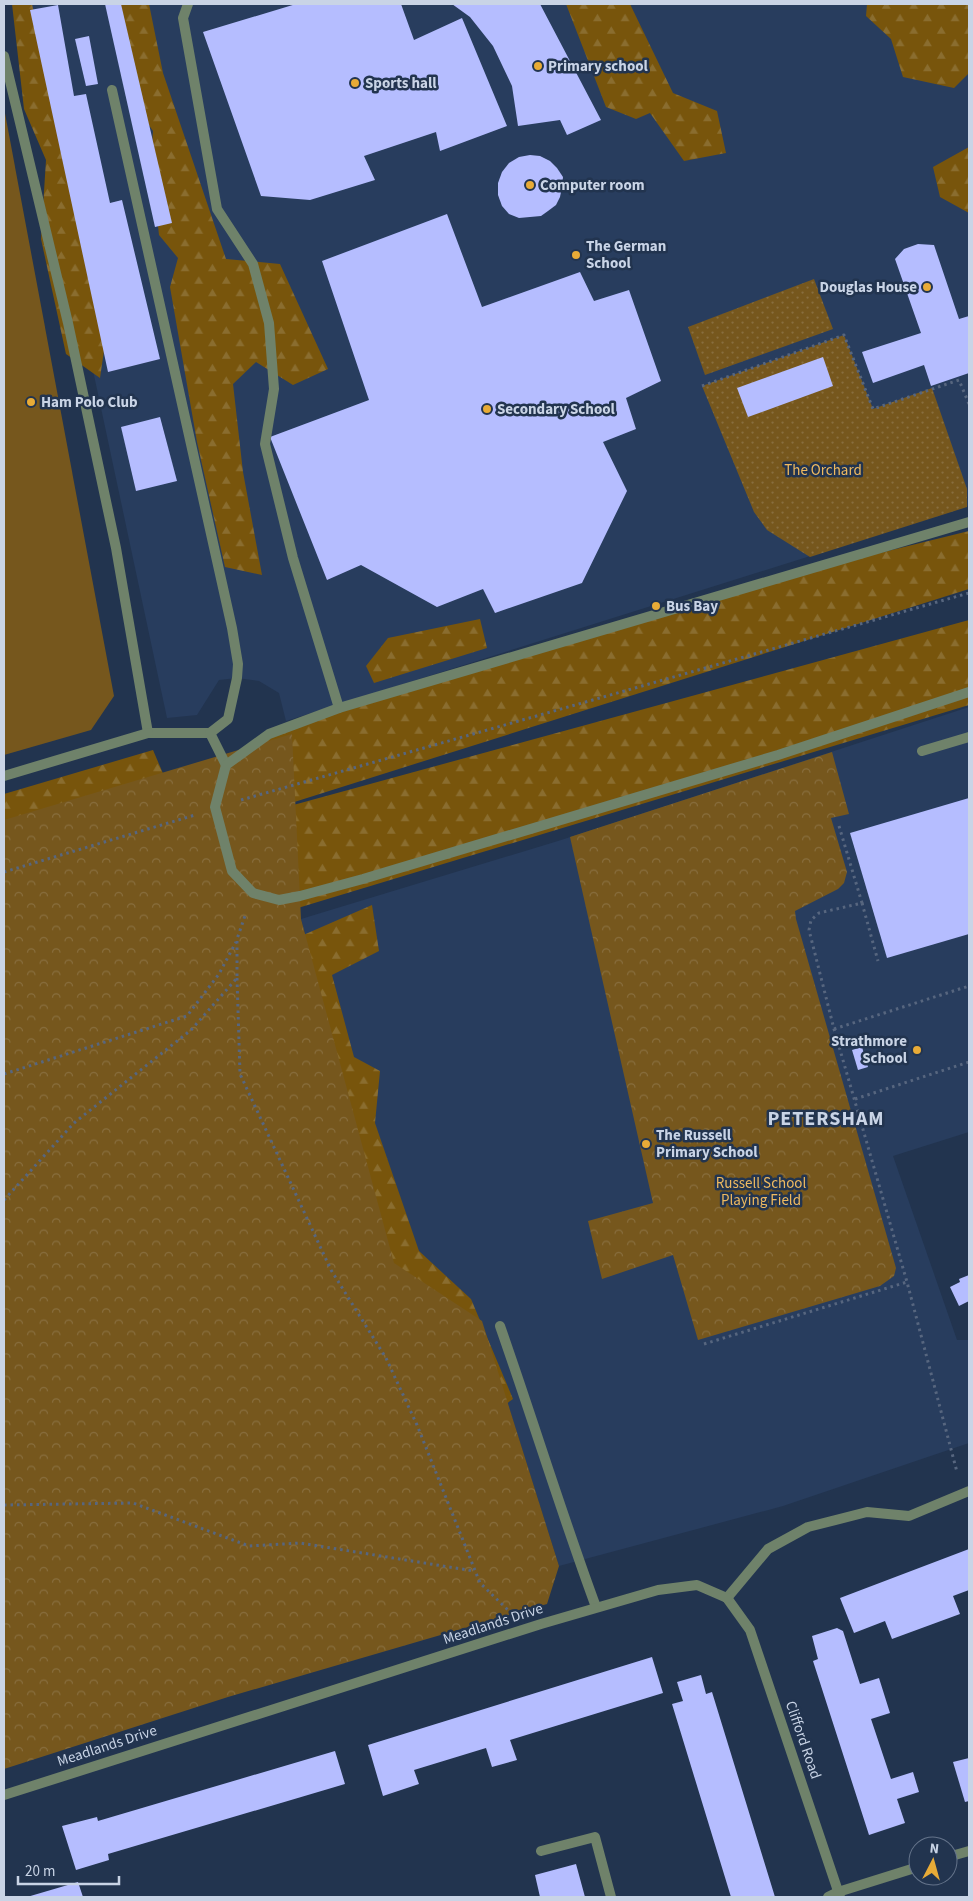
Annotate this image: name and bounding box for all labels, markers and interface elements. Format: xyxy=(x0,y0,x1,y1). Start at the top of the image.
place label: Primary school xyxy=(548,56,649,77)
marker: Primary school xyxy=(532,60,544,72)
place label: Sports hall xyxy=(365,73,437,94)
marker: Sports hall xyxy=(349,77,361,89)
place label: Computer room xyxy=(540,175,645,196)
marker: Computer room xyxy=(524,179,536,191)
place label: The German School xyxy=(586,236,666,274)
marker: The German School xyxy=(570,249,582,261)
place label: Douglas House xyxy=(819,277,917,298)
marker: Douglas House xyxy=(921,281,933,293)
place label: Ham Polo Club xyxy=(41,392,138,413)
marker: Ham Polo Club xyxy=(25,396,37,408)
place label: Secondary School xyxy=(497,399,616,420)
marker: Secondary School xyxy=(481,403,493,415)
park label: The Orchard xyxy=(784,460,862,481)
place label: Bus Bay xyxy=(666,596,718,617)
marker: Bus Bay xyxy=(650,600,662,612)
place label: Strathmore School xyxy=(831,1031,908,1069)
marker: Strathmore School xyxy=(911,1044,923,1056)
district label: PETERSHAM xyxy=(767,1105,885,1133)
place label: The Russell Primary School xyxy=(656,1125,758,1163)
marker: The Russell Primary School xyxy=(640,1138,652,1150)
park label: Russell School Playing Field xyxy=(716,1173,806,1211)
street label: Meadlands Drive xyxy=(440,1598,546,1650)
street label: Clifford Road xyxy=(780,1698,826,1782)
street label: Meadlands Drive xyxy=(54,1720,160,1772)
north arrow xyxy=(908,1836,958,1886)
text: N xyxy=(929,1839,940,1859)
scale bar xyxy=(18,1854,119,1886)
text: 20 m xyxy=(25,1861,55,1882)

